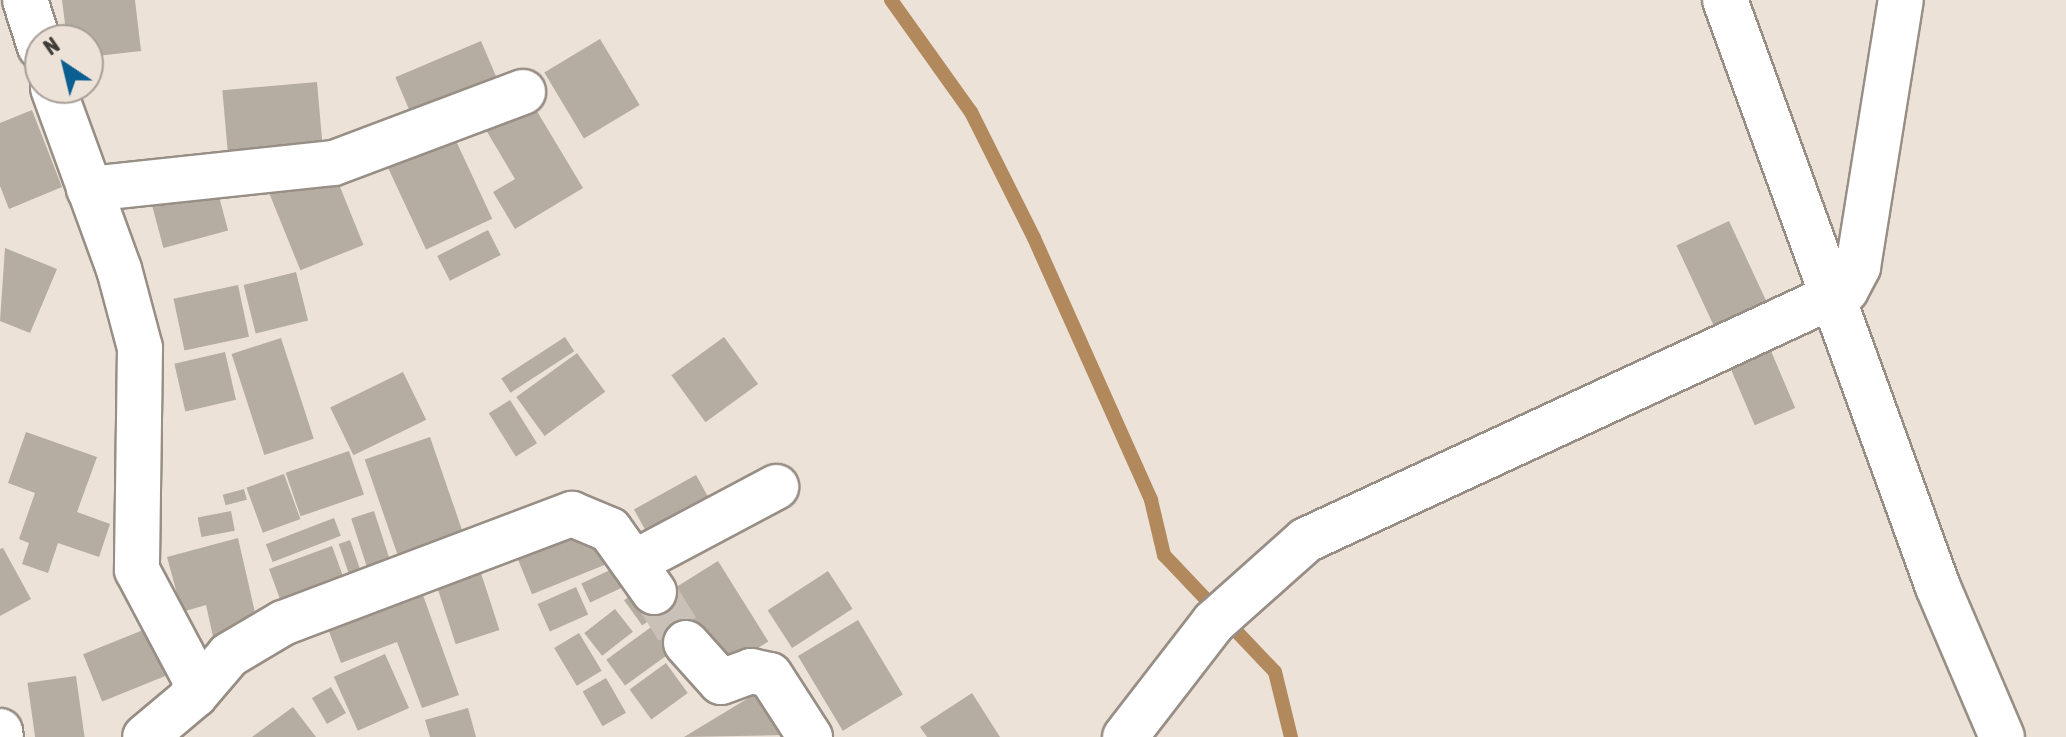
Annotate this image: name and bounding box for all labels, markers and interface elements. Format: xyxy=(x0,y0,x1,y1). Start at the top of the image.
north arrow xyxy=(24,24,104,104)
text: N xyxy=(39,32,64,60)

